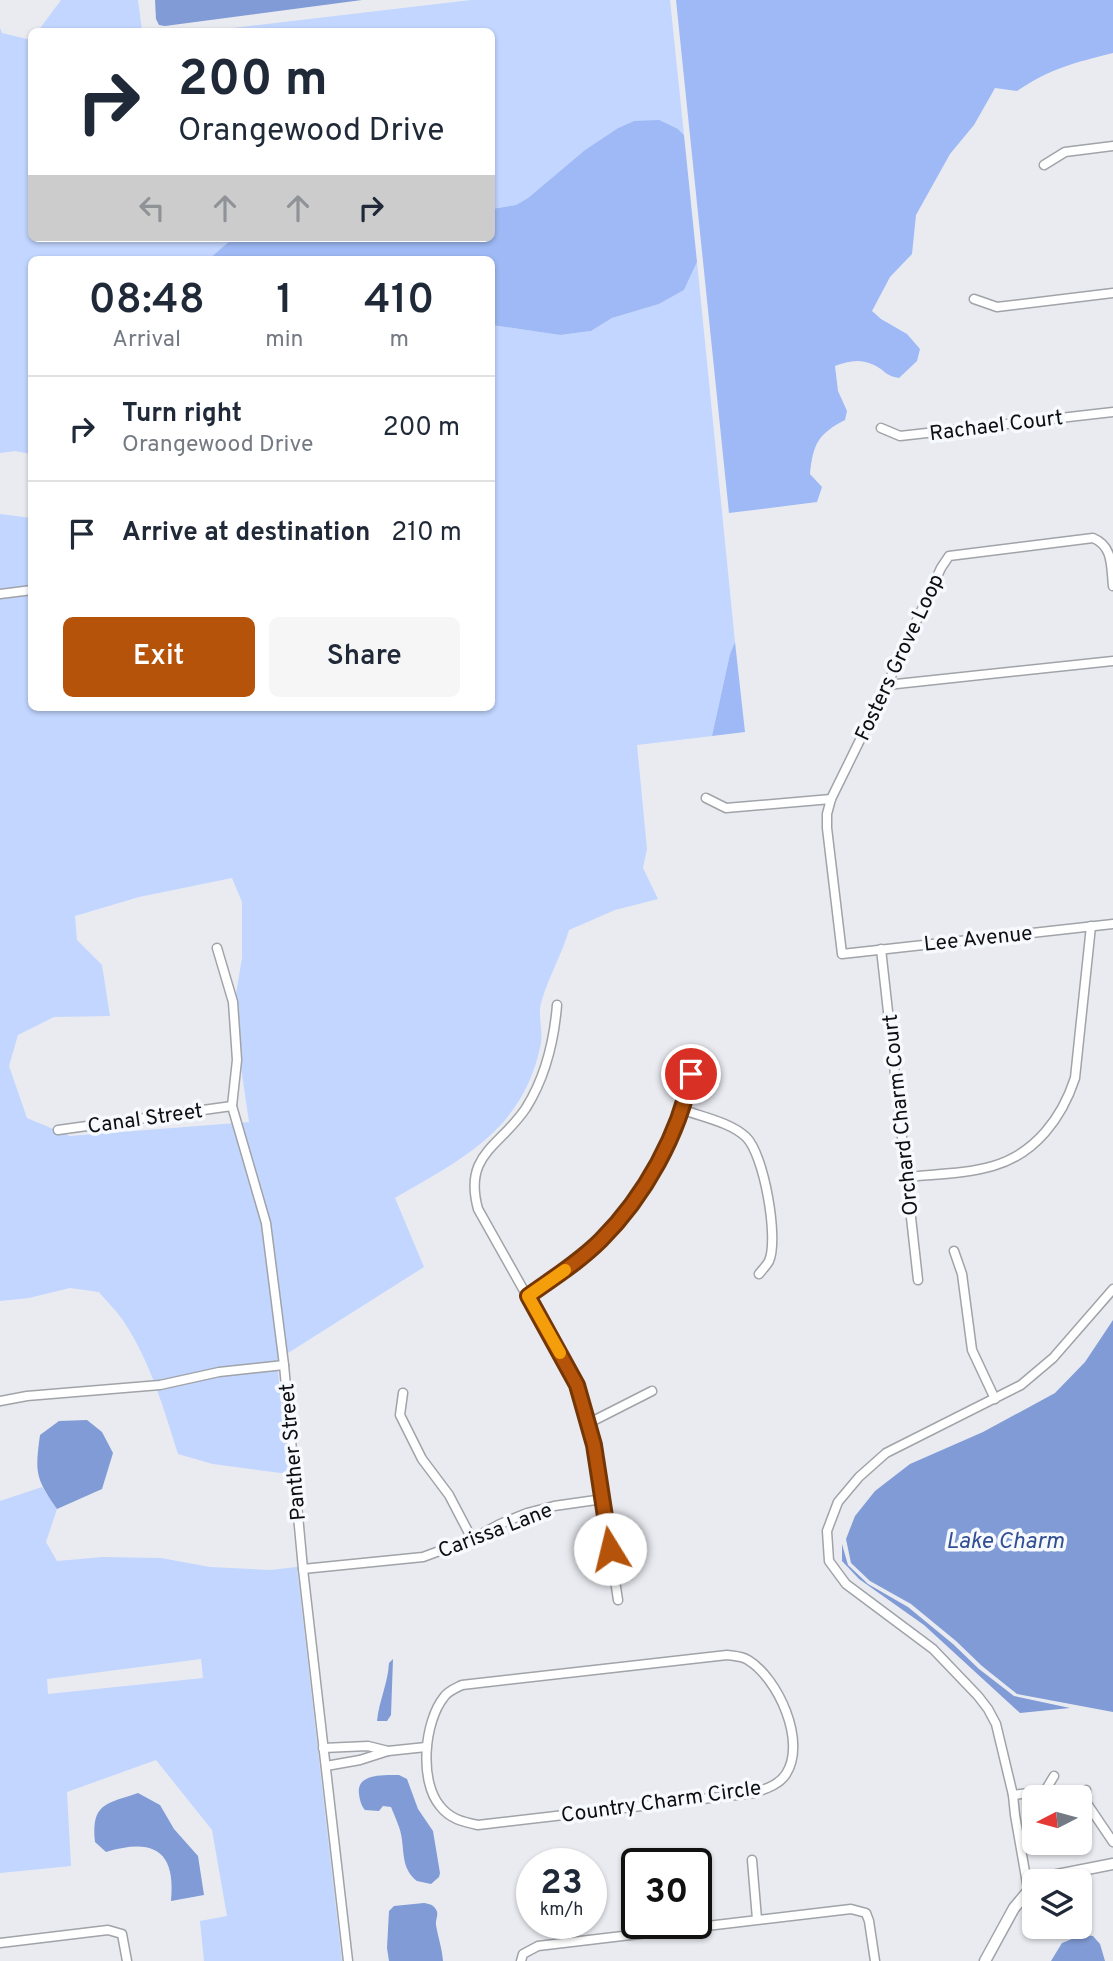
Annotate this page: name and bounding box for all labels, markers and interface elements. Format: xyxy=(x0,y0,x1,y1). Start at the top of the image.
text: 200 m xyxy=(178,51,328,113)
icon: right xyxy=(63,56,154,147)
text: Orangewood Drive xyxy=(178,112,444,152)
icon: left xyxy=(133,189,171,227)
icon: ahead xyxy=(206,189,244,227)
icon: ahead xyxy=(279,189,317,227)
icon: right xyxy=(352,189,390,227)
text: 08:48 xyxy=(88,275,205,328)
text: 1 xyxy=(276,275,293,328)
text: 410 xyxy=(364,275,435,328)
text: Arrival xyxy=(112,326,181,355)
text: min xyxy=(265,326,304,355)
text: m xyxy=(390,326,409,355)
text: Turn right xyxy=(122,398,242,431)
street label: Rachael Court xyxy=(928,405,1065,448)
icon: right xyxy=(63,410,101,448)
text: 200 m xyxy=(383,412,460,445)
text: Orangewood Drive xyxy=(122,431,313,460)
icon: arrive xyxy=(63,515,101,553)
text: Arrive at destination xyxy=(122,517,370,550)
text: 210 m xyxy=(391,517,462,550)
street label: Fosters Grove Loop xyxy=(850,570,951,745)
button: Exit xyxy=(63,617,255,697)
button: Share xyxy=(269,617,460,697)
street label: Lee Avenue xyxy=(923,920,1034,959)
street label: Orchard Charm Court xyxy=(877,1013,926,1217)
pin xyxy=(661,1044,721,1104)
icon: arrive xyxy=(672,1055,710,1093)
street label: Canal Street xyxy=(86,1098,205,1141)
street label: Panther Street xyxy=(274,1382,313,1522)
street label: Carissa Lane xyxy=(435,1497,557,1566)
position arrow xyxy=(573,1512,647,1586)
water label: Lake Charm xyxy=(946,1528,1064,1557)
street label: Country Charm Circle xyxy=(559,1775,763,1830)
north arrow xyxy=(1022,1785,1092,1855)
map controls xyxy=(1022,1785,1092,1939)
speed limit sign: 30 xyxy=(621,1848,712,1939)
text: 23 xyxy=(540,1862,583,1906)
button: layers xyxy=(1022,1869,1092,1939)
text: km/h xyxy=(540,1899,583,1922)

